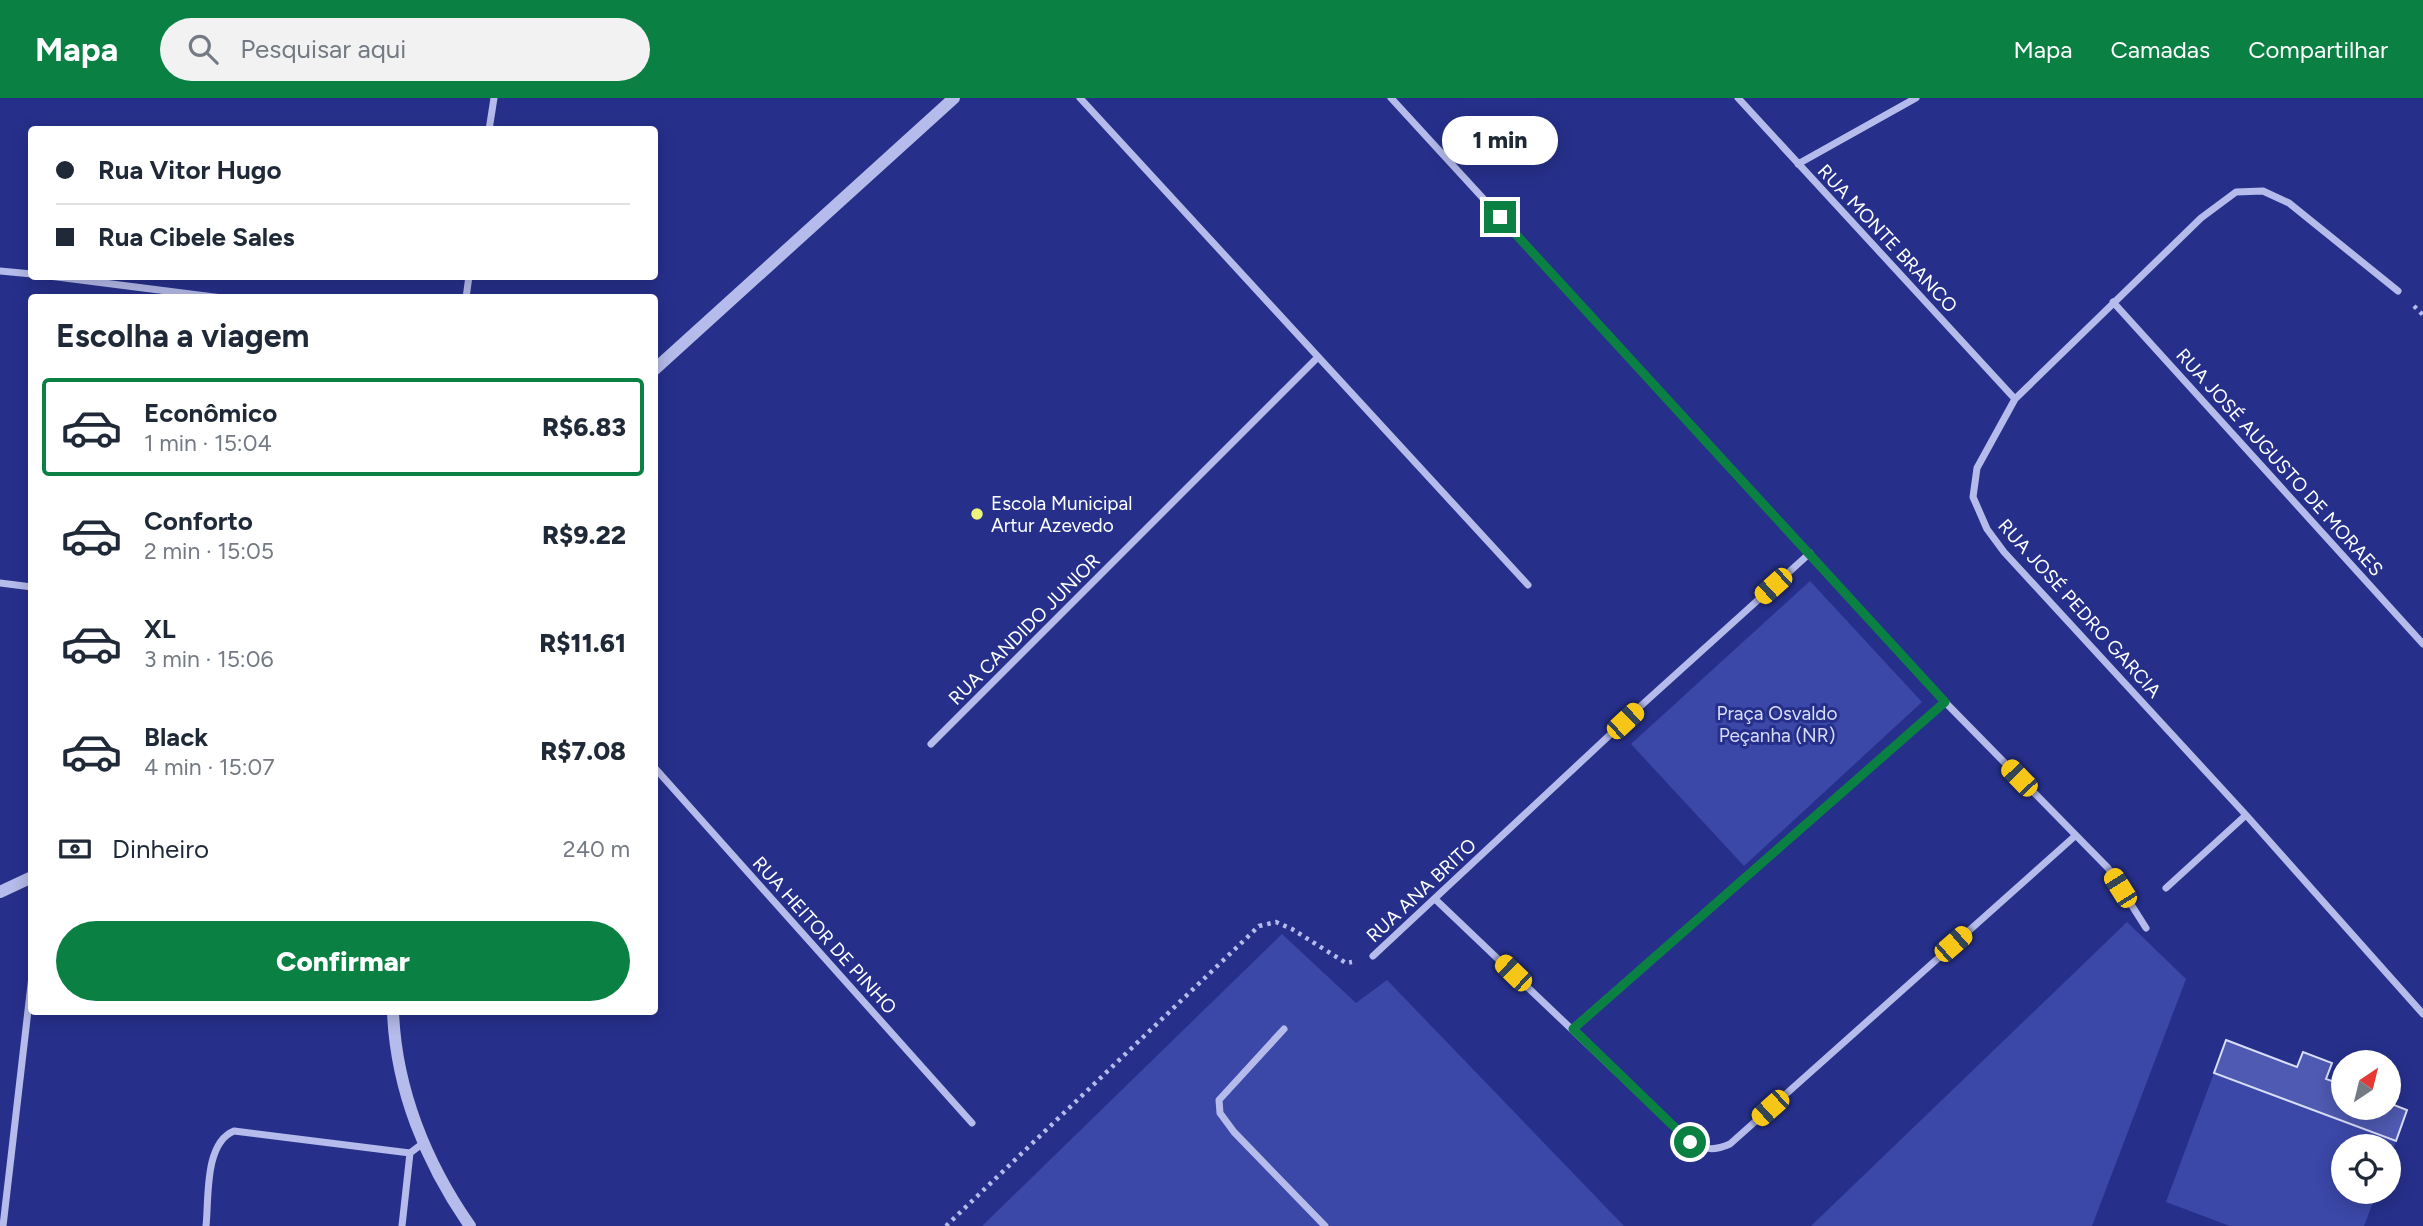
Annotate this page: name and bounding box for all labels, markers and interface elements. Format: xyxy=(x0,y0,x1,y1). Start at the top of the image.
search box xyxy=(160,18,650,81)
text: Mapa xyxy=(35,30,118,69)
icon: search xyxy=(184,30,222,68)
text: Pesquisar aqui xyxy=(240,33,406,65)
text: Mapa xyxy=(2013,35,2072,64)
text: Camadas xyxy=(2110,35,2210,64)
text: Compartilhar xyxy=(2248,35,2388,64)
callout: 1 min xyxy=(1442,116,1558,164)
text: 1 min xyxy=(1473,126,1527,154)
text: Rua Vitor Hugo xyxy=(98,154,282,186)
street label: RUA MONTE BRANCO xyxy=(1813,159,1962,317)
route end xyxy=(1484,201,1516,233)
text: Rua Cibele Sales xyxy=(98,221,295,253)
text: Escolha a viagem xyxy=(56,317,309,355)
street label: RUA JOSÉ AUGUSTO DE MORAES xyxy=(2171,344,2388,581)
icon: car xyxy=(60,396,123,459)
text: Econômico xyxy=(144,397,277,429)
text: R$6.83 xyxy=(542,411,626,443)
text: 1 min · 15:04 xyxy=(144,429,272,457)
place label: Escola Municipal Artur Azevedo xyxy=(991,492,1132,537)
icon: car xyxy=(60,504,123,567)
text: Conforto xyxy=(144,505,253,537)
marker: Escola Municipal Artur Azevedo xyxy=(969,506,985,522)
street label: RUA JOSÉ PEDRO GARCIA xyxy=(1993,514,2166,703)
text: R$9.22 xyxy=(542,519,626,551)
text: 2 min · 15:05 xyxy=(144,537,274,565)
street label: RUA CANDIDO JUNIOR xyxy=(944,549,1105,710)
car xyxy=(1751,564,1796,608)
icon: car xyxy=(60,612,123,675)
text: XL xyxy=(144,613,176,645)
text: R$11.61 xyxy=(539,627,626,659)
text: 3 min · 15:06 xyxy=(144,645,273,673)
car xyxy=(1603,699,1648,743)
park label: Praça Osvaldo Peçanha (NR) xyxy=(1717,702,1837,747)
icon: car xyxy=(60,720,123,783)
text: Black xyxy=(144,721,208,753)
text: R$7.08 xyxy=(540,735,626,767)
text: 4 min · 15:07 xyxy=(144,753,275,781)
car xyxy=(1997,756,2042,800)
icon: cash xyxy=(56,830,94,868)
text: Dinheiro xyxy=(112,833,209,865)
street label: RUA ANA BRITO xyxy=(1362,834,1481,947)
text: 240 m xyxy=(563,835,630,863)
street label: RUA HEITOR DE PINHO xyxy=(748,852,902,1019)
car xyxy=(2100,865,2141,911)
button: Confirmar xyxy=(56,921,630,1001)
car xyxy=(1931,922,1976,966)
car xyxy=(1491,951,1536,995)
north arrow xyxy=(2331,1050,2401,1120)
map controls xyxy=(2331,1050,2401,1204)
car xyxy=(1748,1086,1793,1130)
route start xyxy=(1674,1126,1706,1158)
button: locate xyxy=(2331,1134,2401,1204)

